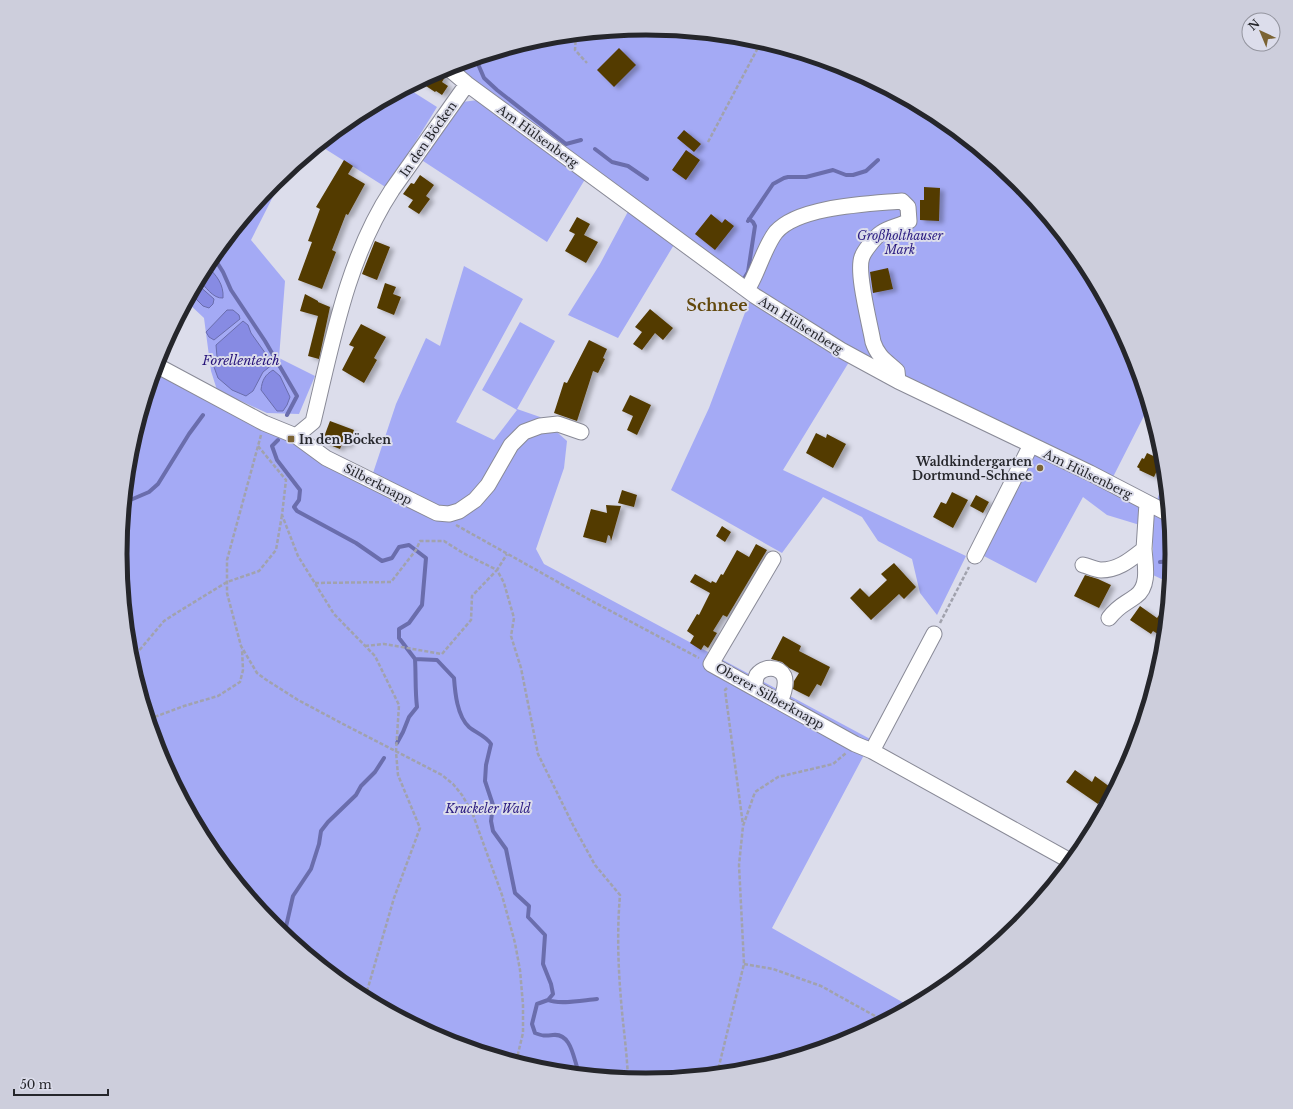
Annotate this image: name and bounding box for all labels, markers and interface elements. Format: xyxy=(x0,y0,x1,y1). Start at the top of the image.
north arrow xyxy=(1241,12,1281,52)
text: N xyxy=(1245,16,1263,33)
street label: In den Böcken xyxy=(396,98,460,180)
street label: Am Hülsenberg xyxy=(494,101,582,171)
park label: Großholthauser Mark xyxy=(857,228,944,257)
street label: Am Hülsenberg xyxy=(755,293,847,357)
district label: Schnee xyxy=(686,295,748,315)
water label: Forellenteich xyxy=(201,352,280,369)
place label: In den Böcken xyxy=(299,432,391,447)
marker: In den Böcken xyxy=(286,434,296,444)
street label: Am Hülsenberg xyxy=(1040,446,1135,502)
place label: Waldkindergarten Dortmund-Schnee xyxy=(912,454,1032,483)
street label: Silberknapp xyxy=(341,460,415,508)
marker: Waldkindergarten Dortmund-Schnee xyxy=(1035,463,1045,473)
street label: Oberer Silberknapp xyxy=(713,660,827,732)
park label: Kruckeler Wald xyxy=(444,801,532,816)
scale bar xyxy=(14,1071,108,1097)
text: 50 m xyxy=(20,1077,52,1092)

